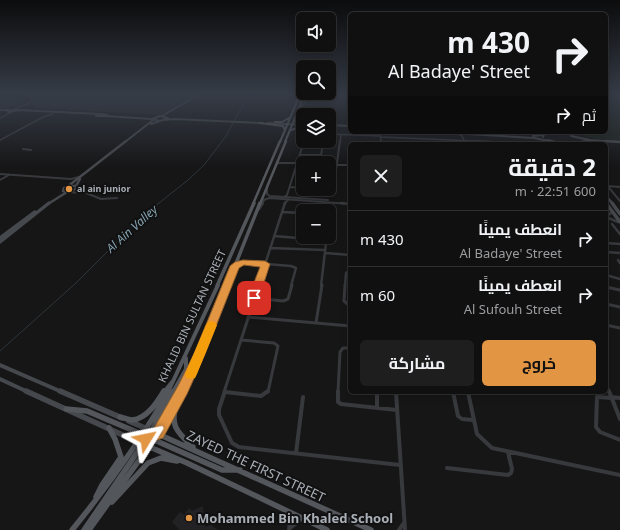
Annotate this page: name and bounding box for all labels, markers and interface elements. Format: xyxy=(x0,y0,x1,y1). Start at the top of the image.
map controls xyxy=(296,12,336,244)
button: sound xyxy=(296,12,336,52)
text: 430 m xyxy=(447,23,530,61)
icon: right xyxy=(544,28,596,80)
text: Al Badaye' Street xyxy=(388,59,530,83)
button: search xyxy=(296,60,336,100)
icon: right xyxy=(552,104,574,126)
text: ثم xyxy=(582,105,596,125)
button: layers xyxy=(296,108,336,148)
text: 2 دقيقة xyxy=(508,150,596,183)
button: close xyxy=(360,155,402,197)
button: + xyxy=(296,156,336,196)
place label: al ain junior xyxy=(77,182,130,195)
text: 600 m · 22:51 xyxy=(515,182,596,200)
marker: al ain junior xyxy=(64,184,74,194)
water label: Al Ain Valley xyxy=(102,200,162,257)
button: − xyxy=(296,204,336,244)
text: انعطف يمينًا xyxy=(478,219,562,239)
icon: right xyxy=(574,228,596,250)
text: 430 m xyxy=(360,229,404,249)
text: Al Badaye' Street xyxy=(459,244,562,262)
street label: KHALID BIN SULTAN STREET xyxy=(154,247,229,385)
text: انعطف يمينًا xyxy=(478,275,562,295)
pin xyxy=(237,281,271,315)
icon: right xyxy=(574,284,596,306)
text: 60 m xyxy=(360,285,395,305)
icon: arrive xyxy=(243,287,265,309)
text: Al Sufouh Street xyxy=(464,300,562,318)
button: مشاركة xyxy=(360,340,474,386)
button: خروج xyxy=(482,340,596,386)
position arrow xyxy=(125,418,167,460)
street label: ZAYED THE FIRST STREET xyxy=(184,426,329,506)
place label: Mohammed Bin Khaled School xyxy=(197,509,393,527)
marker: Mohammed Bin Khaled School xyxy=(184,513,194,523)

